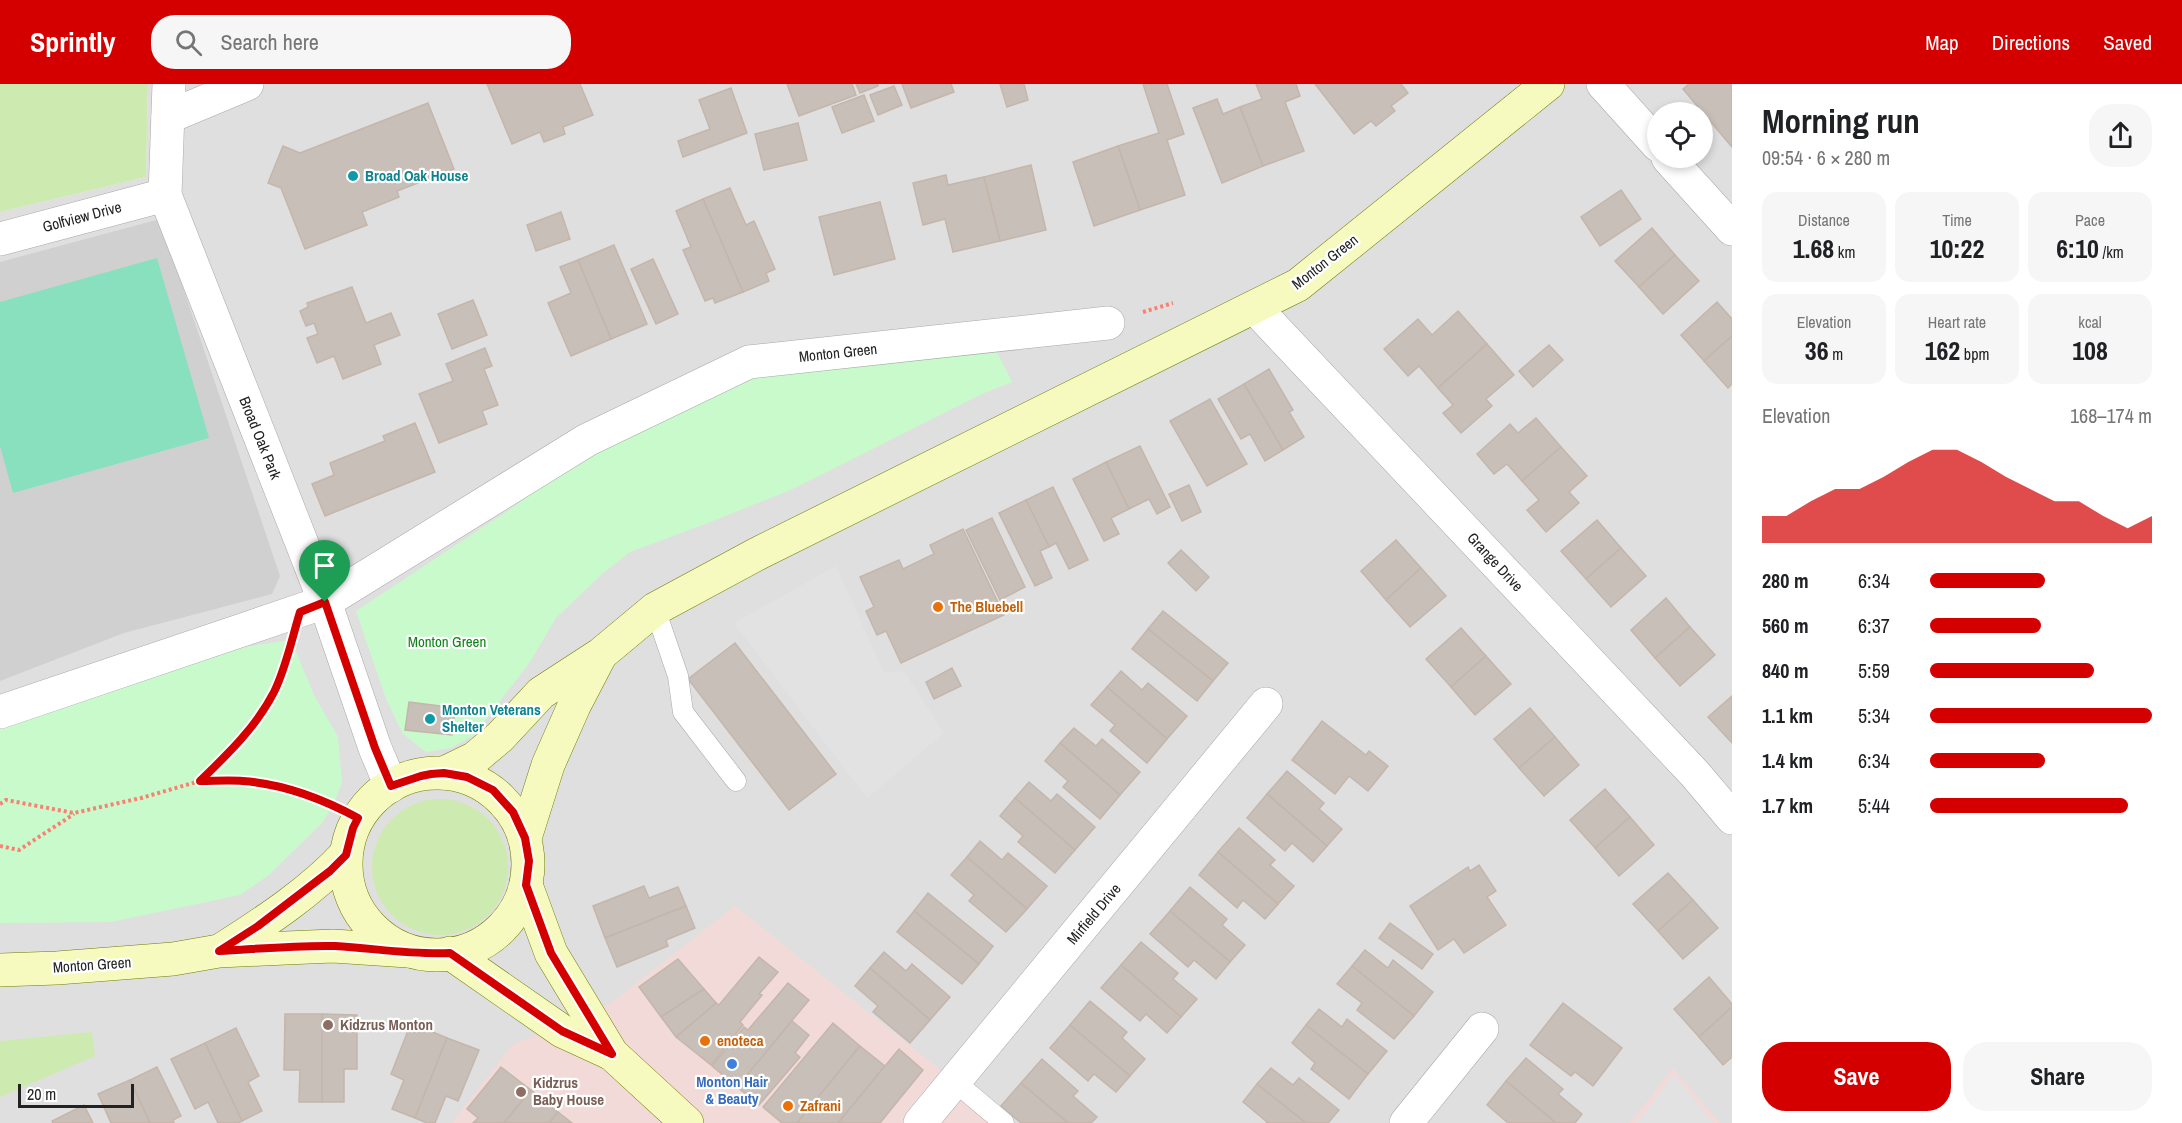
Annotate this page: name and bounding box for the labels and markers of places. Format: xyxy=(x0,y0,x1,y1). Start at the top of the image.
place label: Broad Oak House xyxy=(365,165,468,186)
marker: Broad Oak House xyxy=(346,169,360,183)
pin xyxy=(299,540,350,602)
place label: The Bluebell xyxy=(950,596,1023,617)
marker: The Bluebell xyxy=(931,600,945,614)
place label: Monton Veterans Shelter xyxy=(442,699,541,737)
marker: Monton Veterans Shelter xyxy=(423,712,437,726)
place label: Kidzrus Monton xyxy=(340,1014,433,1035)
marker: Kidzrus Monton xyxy=(321,1018,335,1032)
place label: enoteca xyxy=(717,1030,764,1051)
marker: enoteca xyxy=(698,1034,712,1048)
marker: Monton Hair & Beauty xyxy=(725,1057,739,1071)
place label: Monton Hair & Beauty xyxy=(696,1071,768,1109)
place label: Kidzrus Baby House xyxy=(533,1072,604,1110)
marker: Kidzrus Baby House xyxy=(514,1085,528,1099)
place label: Zafrani xyxy=(800,1095,841,1116)
marker: Zafrani xyxy=(781,1099,795,1113)

